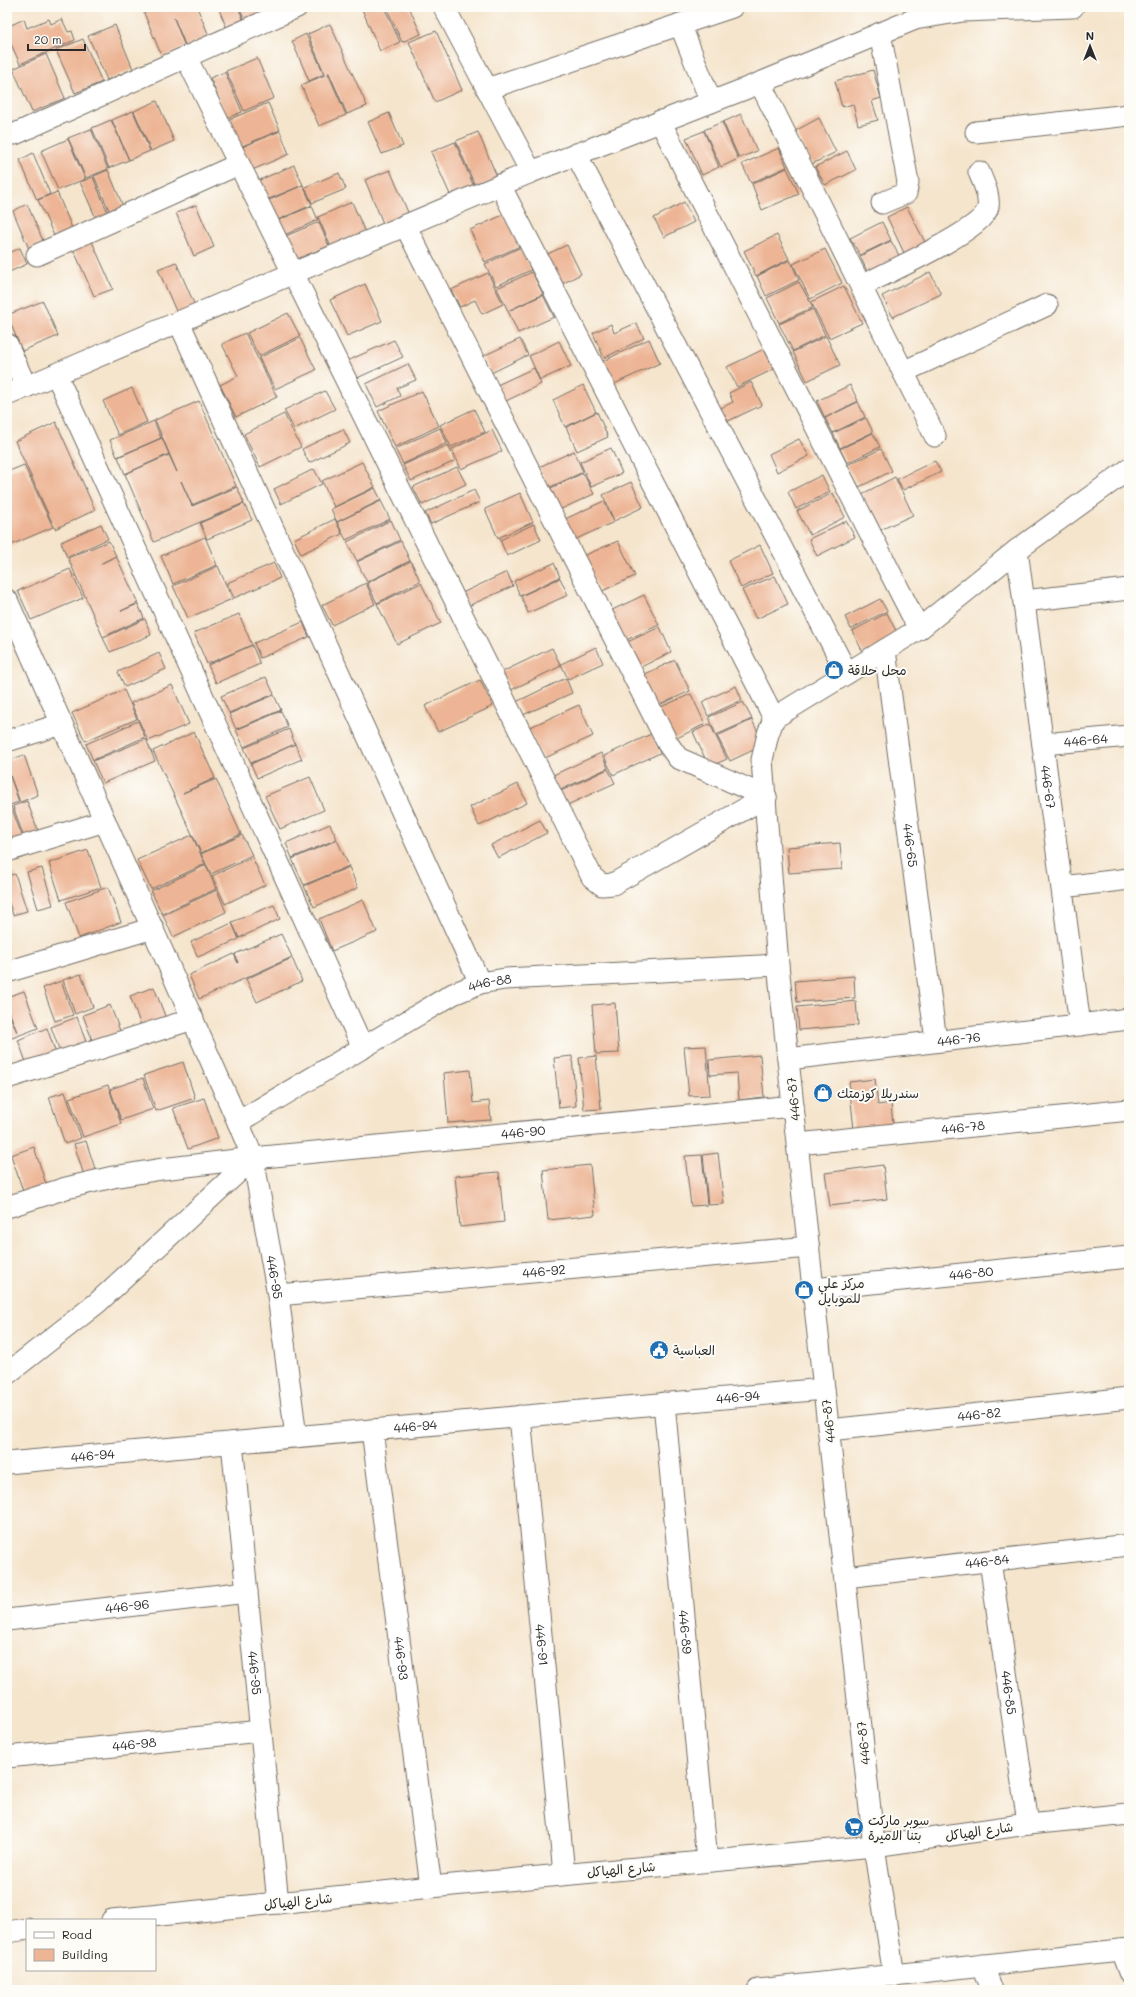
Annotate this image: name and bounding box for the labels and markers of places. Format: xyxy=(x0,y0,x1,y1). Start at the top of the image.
shop icon: محل حلاقة xyxy=(823,659,845,681)
place label: محل حلاقة xyxy=(848,661,907,678)
shop icon: سندريلا كوزمتك xyxy=(812,1082,834,1104)
place label: سندريلا كوزمتك xyxy=(837,1084,919,1102)
place label: مركز علي للموبايل xyxy=(818,1274,865,1307)
shop icon: مركز علي للموبايل xyxy=(793,1279,815,1301)
public building icon: العباسية xyxy=(648,1339,670,1361)
place label: العباسية xyxy=(673,1341,715,1359)
place label: سوبر ماركت بتنا الاميرة xyxy=(868,1811,929,1844)
supermarket icon: سوبر ماركت بتنا الاميرة xyxy=(843,1816,865,1838)

